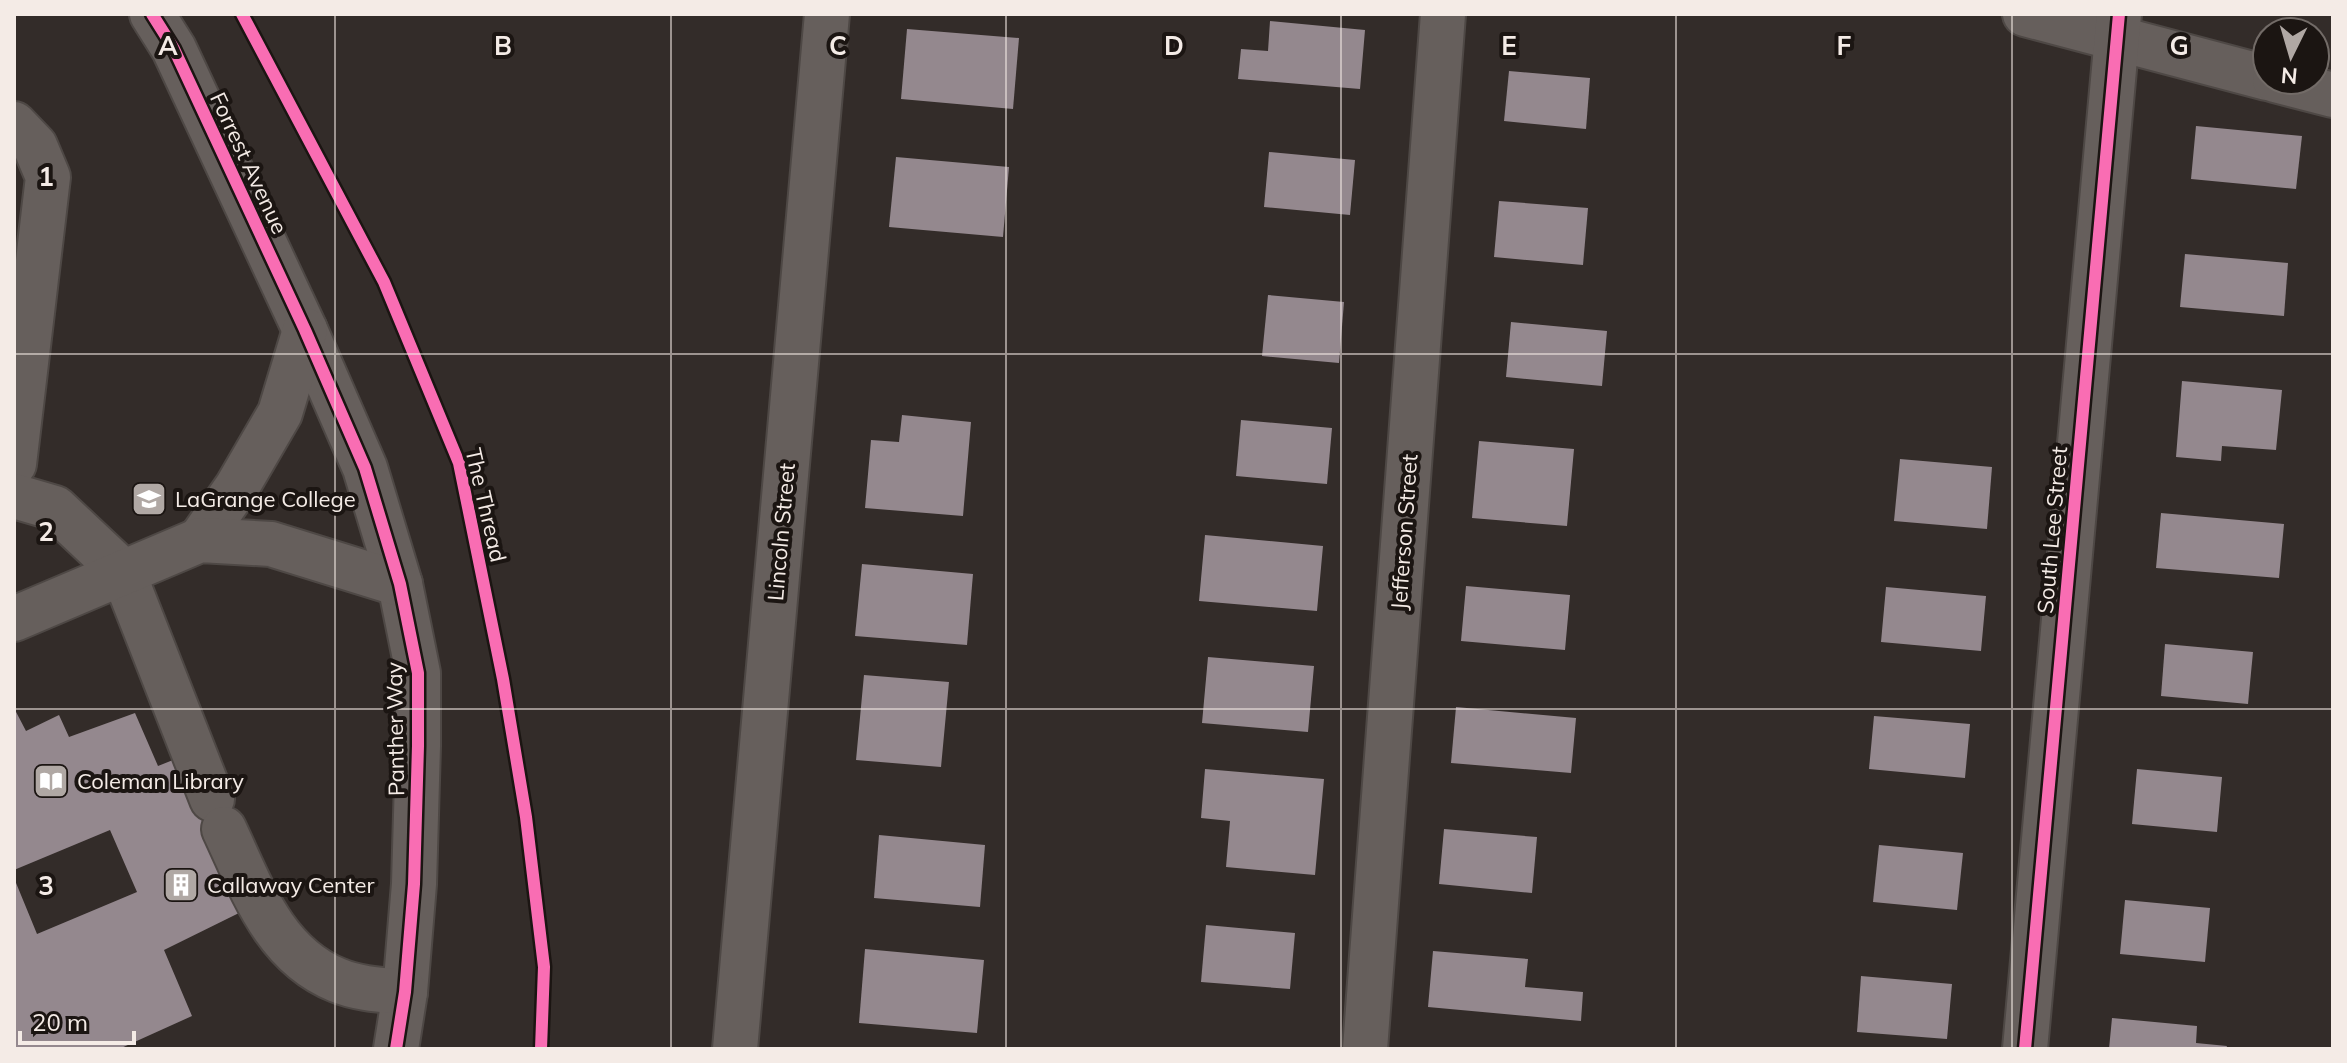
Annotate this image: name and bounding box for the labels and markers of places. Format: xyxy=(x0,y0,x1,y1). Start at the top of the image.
school or university icon: LaGrange College xyxy=(130,480,168,518)
place label: LaGrange College xyxy=(175,485,356,513)
library icon: Coleman Library xyxy=(32,762,70,800)
place label: Coleman Library xyxy=(77,767,244,795)
building icon: Callaway Center xyxy=(162,866,200,904)
place label: Callaway Center xyxy=(207,871,375,899)

